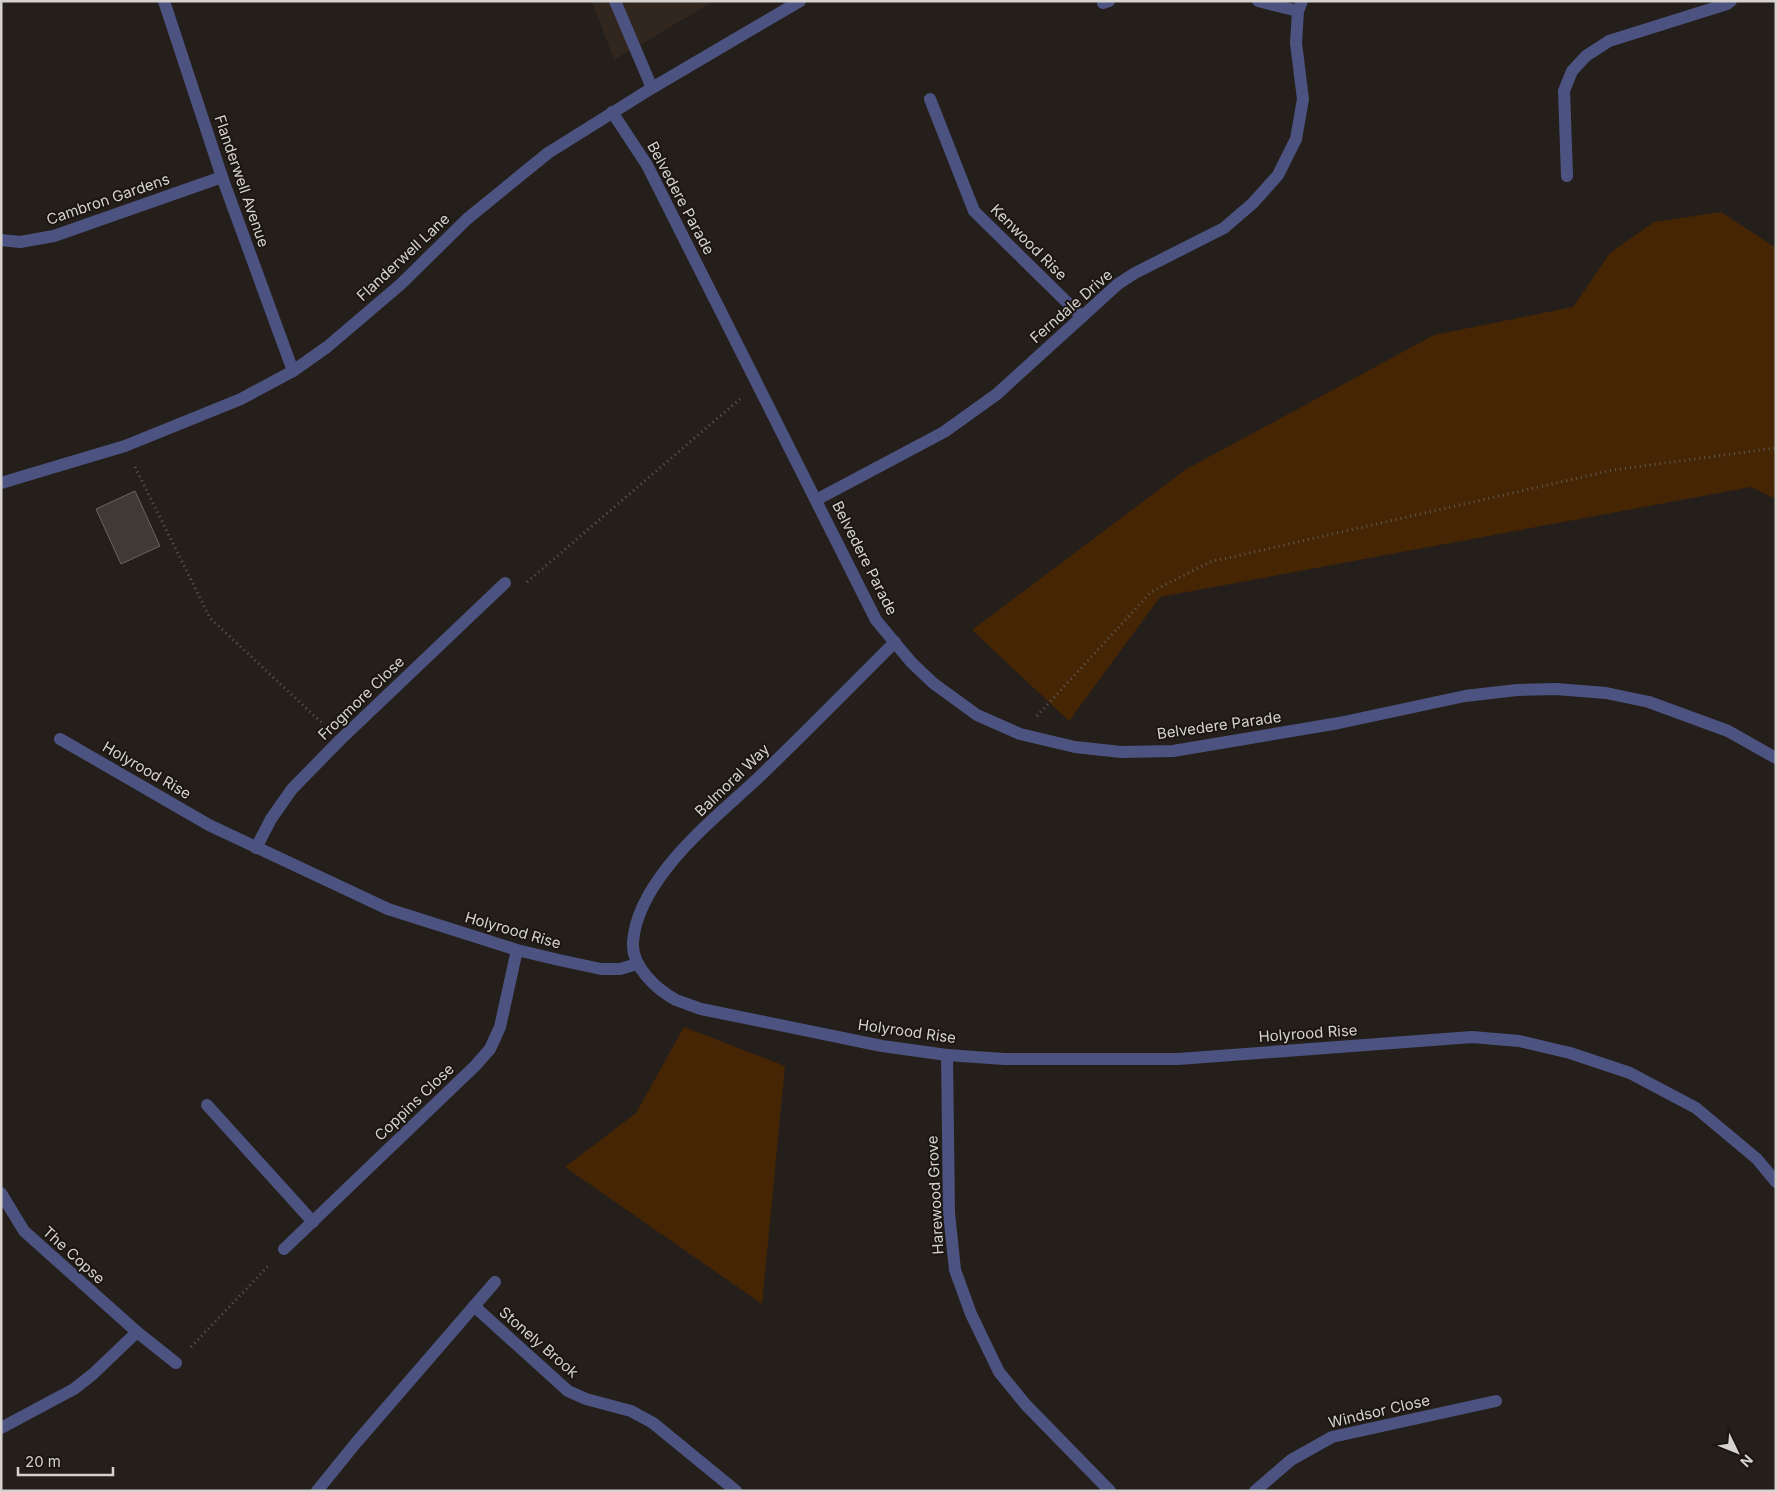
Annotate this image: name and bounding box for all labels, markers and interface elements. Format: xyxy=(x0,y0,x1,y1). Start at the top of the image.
street label: Flanderwell Avenue xyxy=(210,112,274,250)
street label: Belvedere Parade xyxy=(643,138,719,258)
street label: Cambron Gardens xyxy=(44,169,172,229)
street label: Kenwood Rise xyxy=(987,200,1071,284)
street label: Flanderwell Lane xyxy=(353,209,453,305)
street label: Ferndale Drive xyxy=(1026,265,1116,347)
street label: Belvedere Parade xyxy=(828,498,902,618)
street label: Frogmore Close xyxy=(314,652,408,744)
street label: Belvedere Parade xyxy=(1156,707,1282,743)
street label: Holyrood Rise xyxy=(99,737,195,803)
street label: Balmoral Way xyxy=(691,739,774,820)
street label: Holyrood Rise xyxy=(463,907,563,953)
street label: Holyrood Rise xyxy=(857,1015,957,1047)
street label: Holyrood Rise xyxy=(1258,1020,1358,1046)
street label: Coppins Close xyxy=(370,1059,458,1145)
street label: Harewood Grove xyxy=(922,1135,948,1255)
street label: The Copse xyxy=(39,1222,109,1288)
street label: Stonely Brook xyxy=(495,1302,583,1382)
street label: Windsor Close xyxy=(1326,1390,1432,1432)
north arrow xyxy=(1712,1427,1762,1477)
scale bar xyxy=(18,1444,112,1476)
text: 20 m xyxy=(25,1452,61,1471)
text: N xyxy=(1737,1452,1757,1471)

